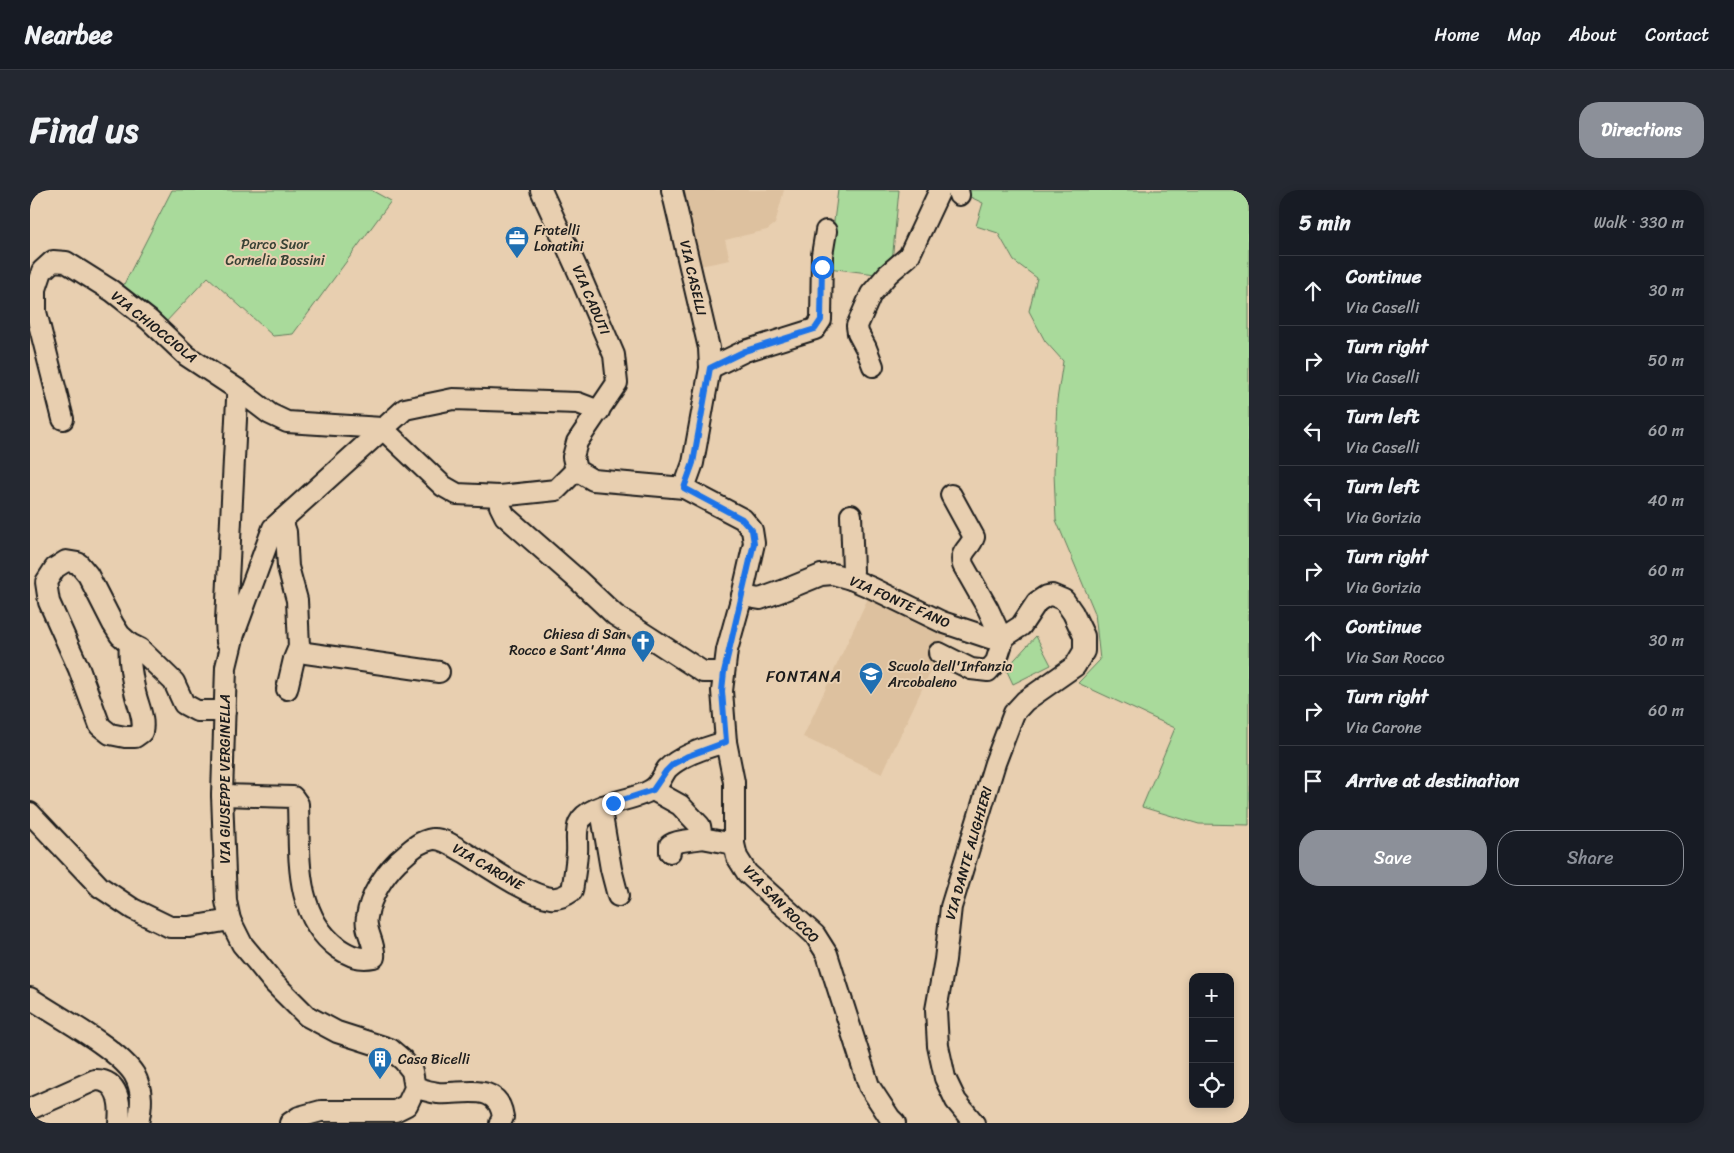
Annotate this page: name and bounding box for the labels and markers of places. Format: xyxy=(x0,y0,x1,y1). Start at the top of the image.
place label: Fratelli Lonatini xyxy=(534,218,585,259)
office icon: Fratelli Lonatini xyxy=(504,225,530,259)
place label: Chiesa di San Rocco e Sant'Anna xyxy=(509,622,626,663)
church icon: Chiesa di San Rocco e Sant'Anna xyxy=(630,629,656,663)
place label: Scuola dell'Infanzia Arcobaleno xyxy=(887,654,1012,695)
school or university icon: Scuola dell'Infanzia Arcobaleno xyxy=(858,661,884,695)
building icon: Casa Bicelli xyxy=(367,1046,393,1080)
place label: Casa Bicelli xyxy=(398,1047,471,1072)

